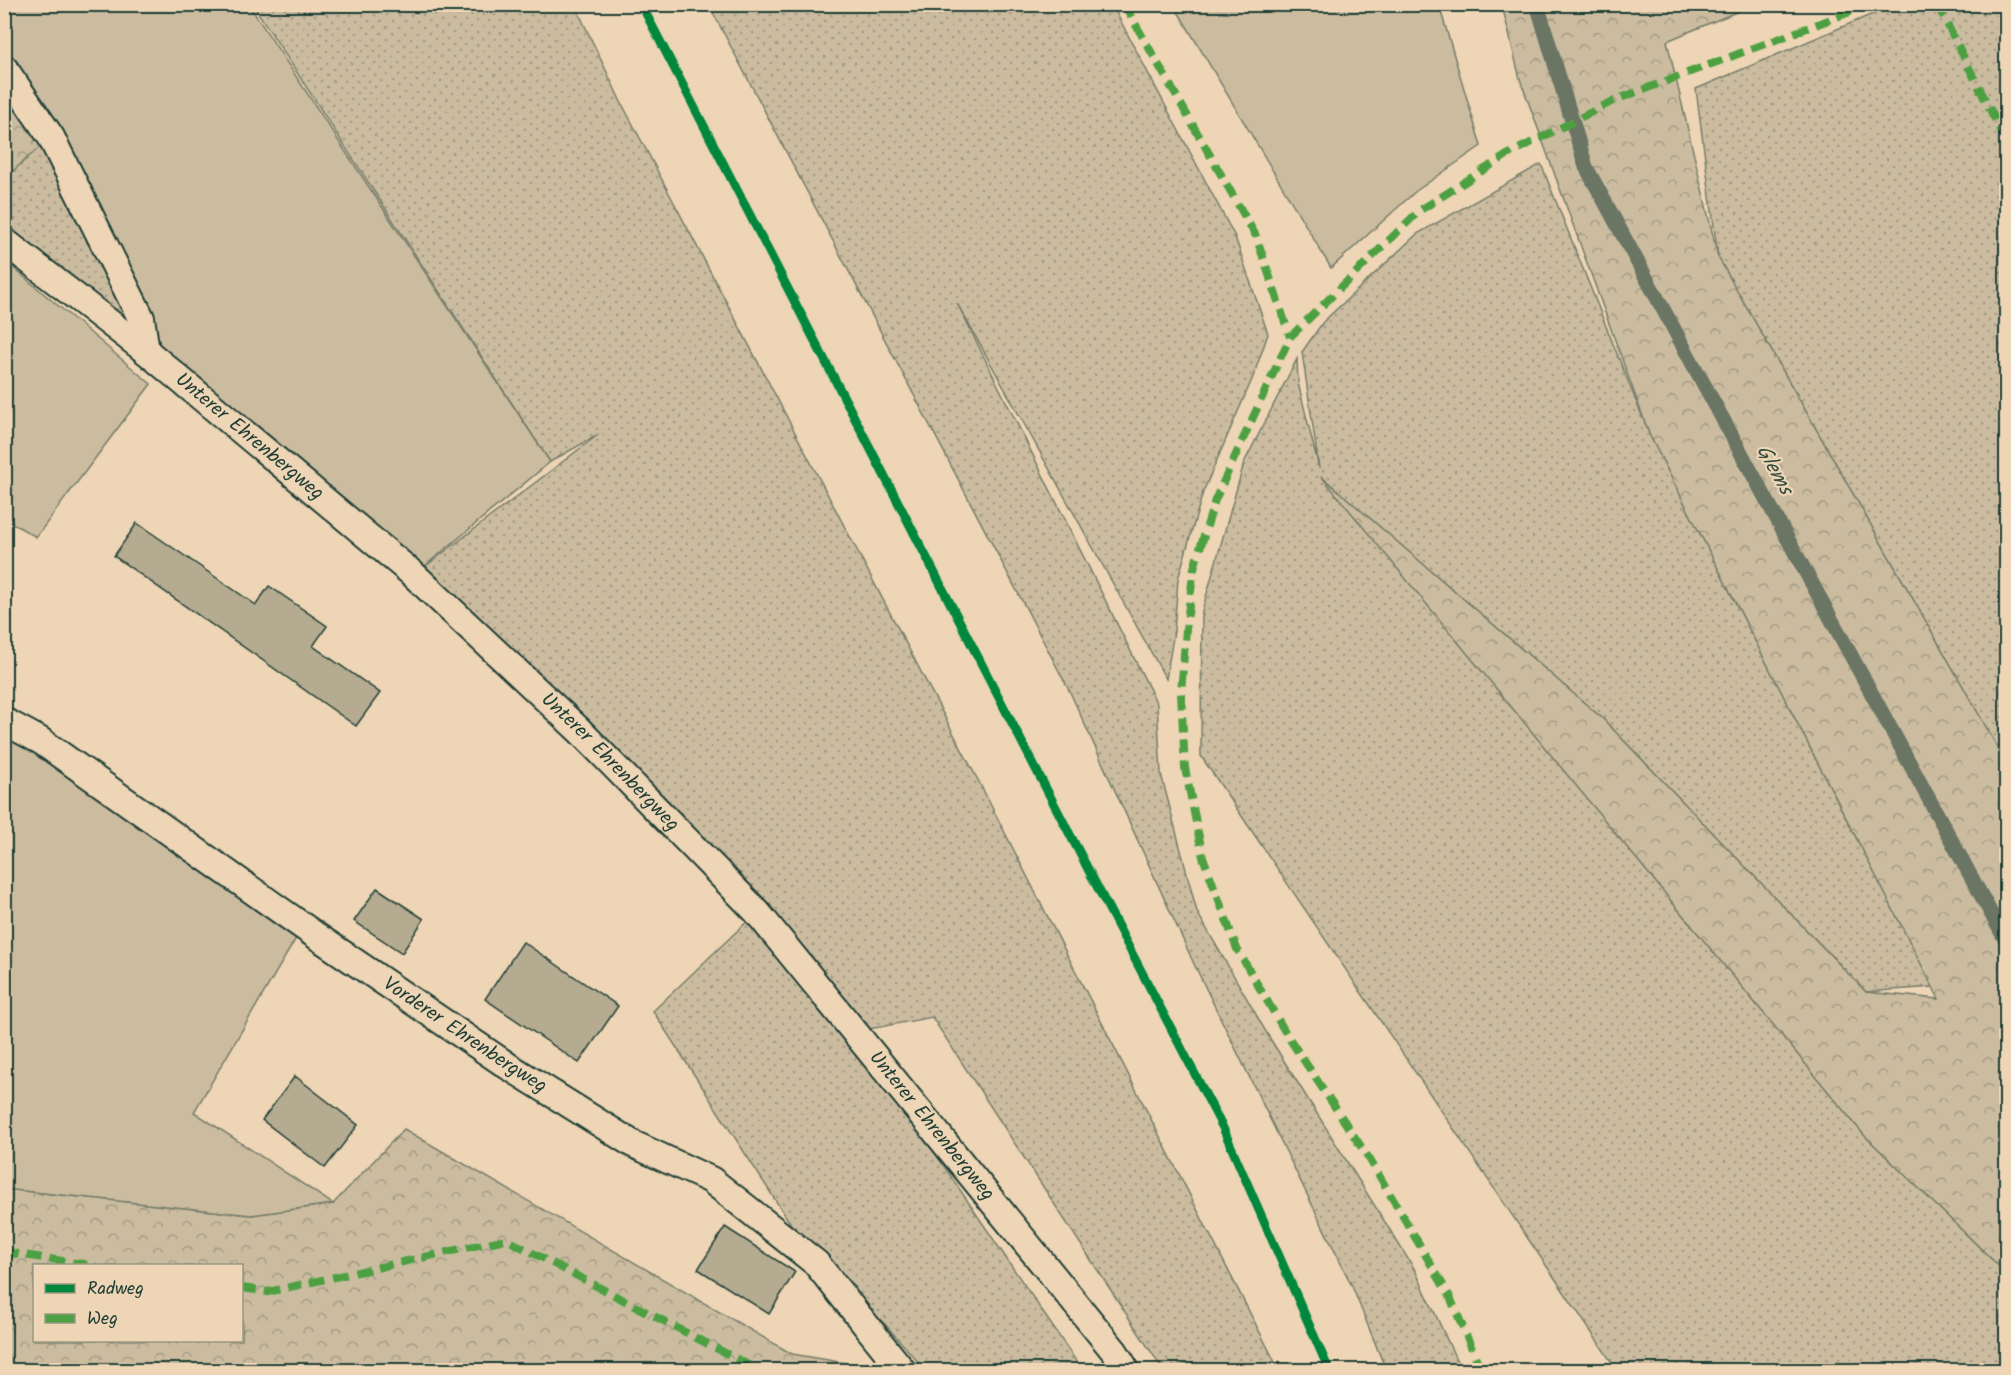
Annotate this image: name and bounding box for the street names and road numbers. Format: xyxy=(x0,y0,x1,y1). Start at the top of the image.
street label: Unterer Ehrenbergweg xyxy=(167,365,331,509)
street label: Unterer Ehrenbergweg xyxy=(533,685,687,840)
street label: Vorderer Ehrenbergweg xyxy=(376,969,553,1102)
street label: Unterer Ehrenbergweg xyxy=(860,1044,1002,1208)

